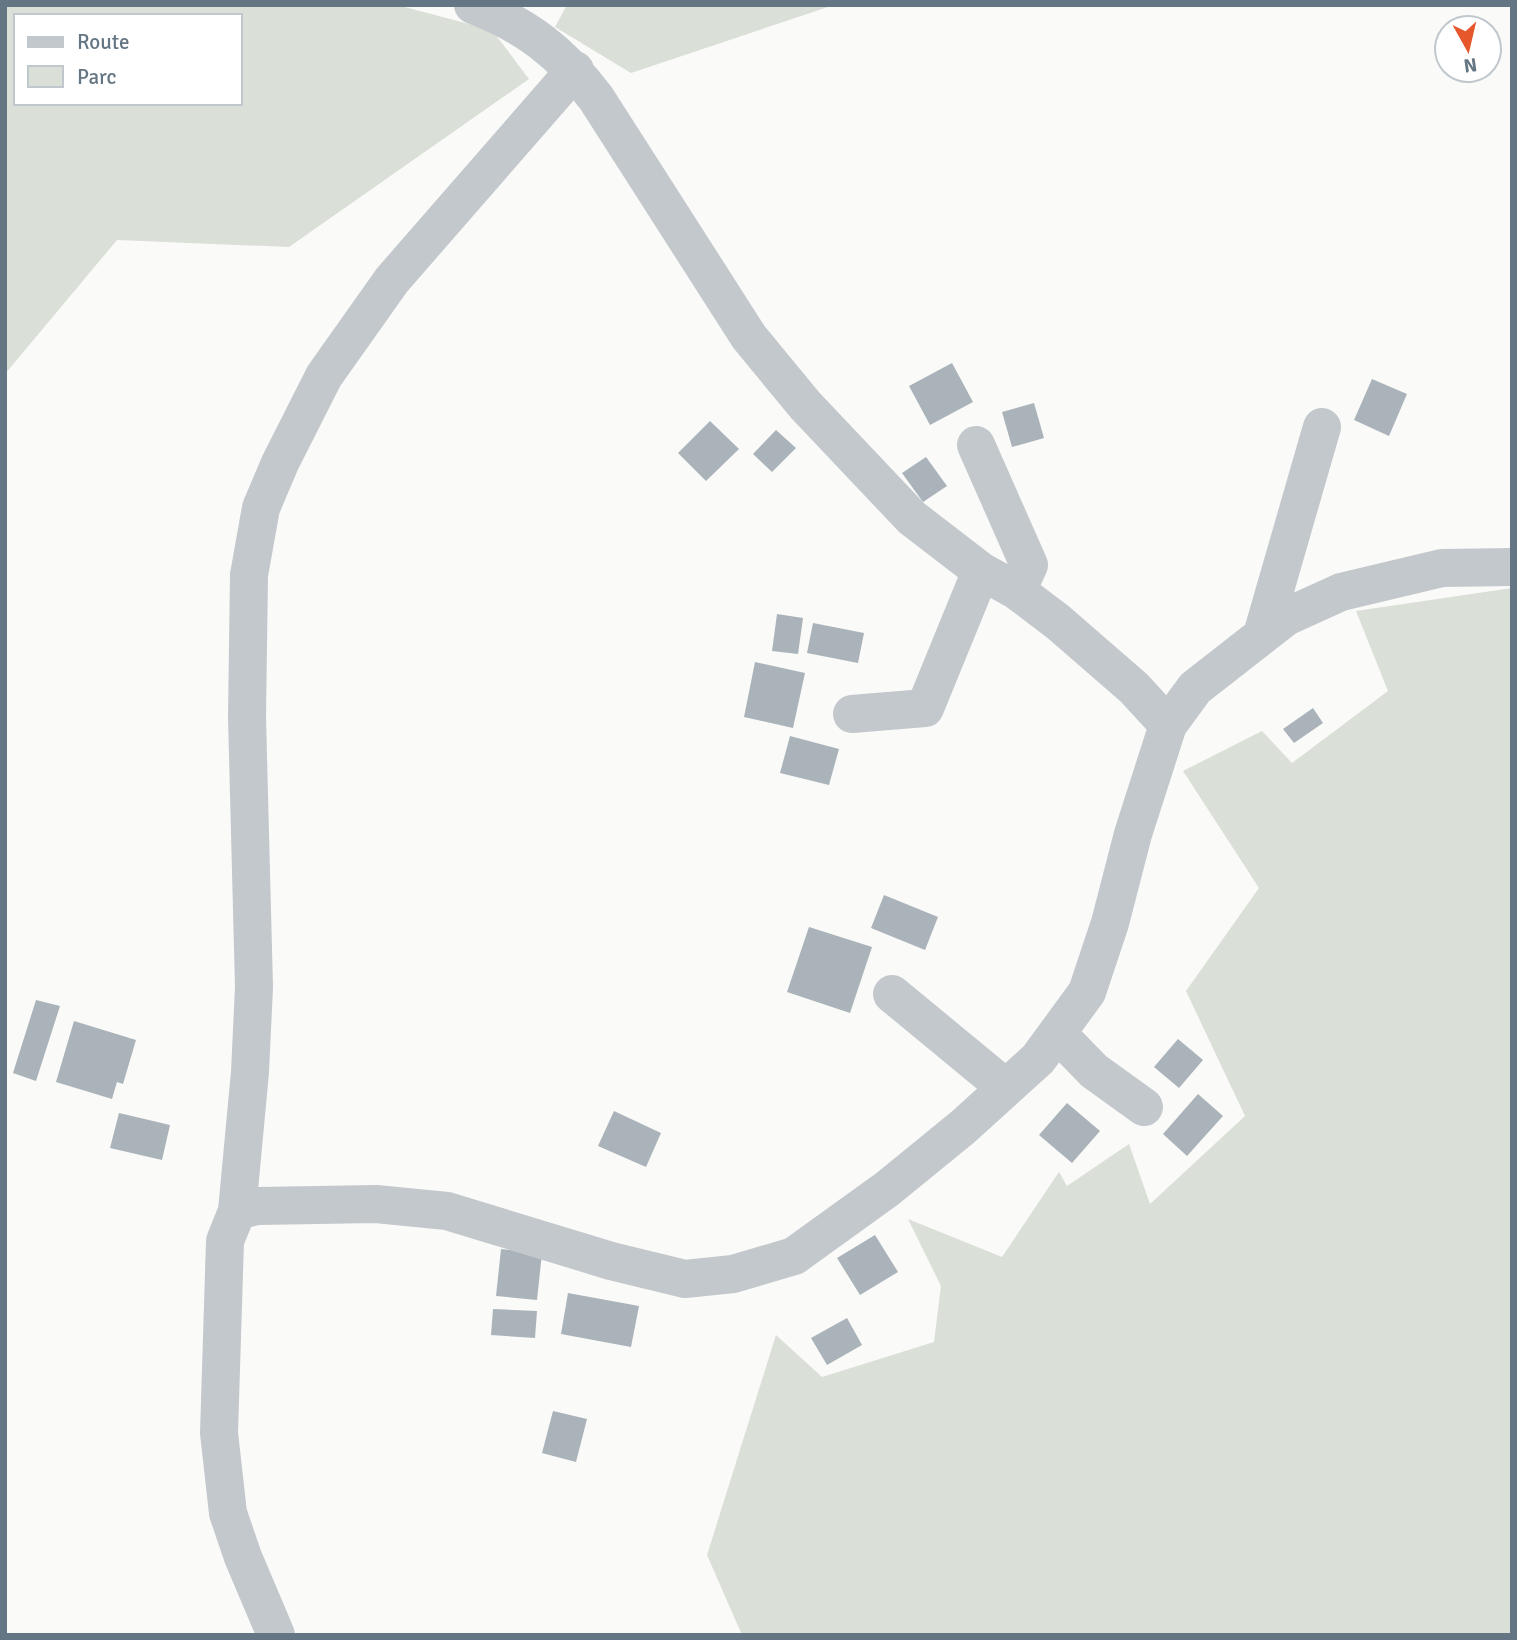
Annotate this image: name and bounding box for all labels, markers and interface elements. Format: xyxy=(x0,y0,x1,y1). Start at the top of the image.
legend xyxy=(14,14,242,105)
north arrow xyxy=(1433,14,1503,84)
text: Route xyxy=(77,29,129,55)
text: N xyxy=(1462,52,1478,78)
text: Parc xyxy=(77,64,116,90)

